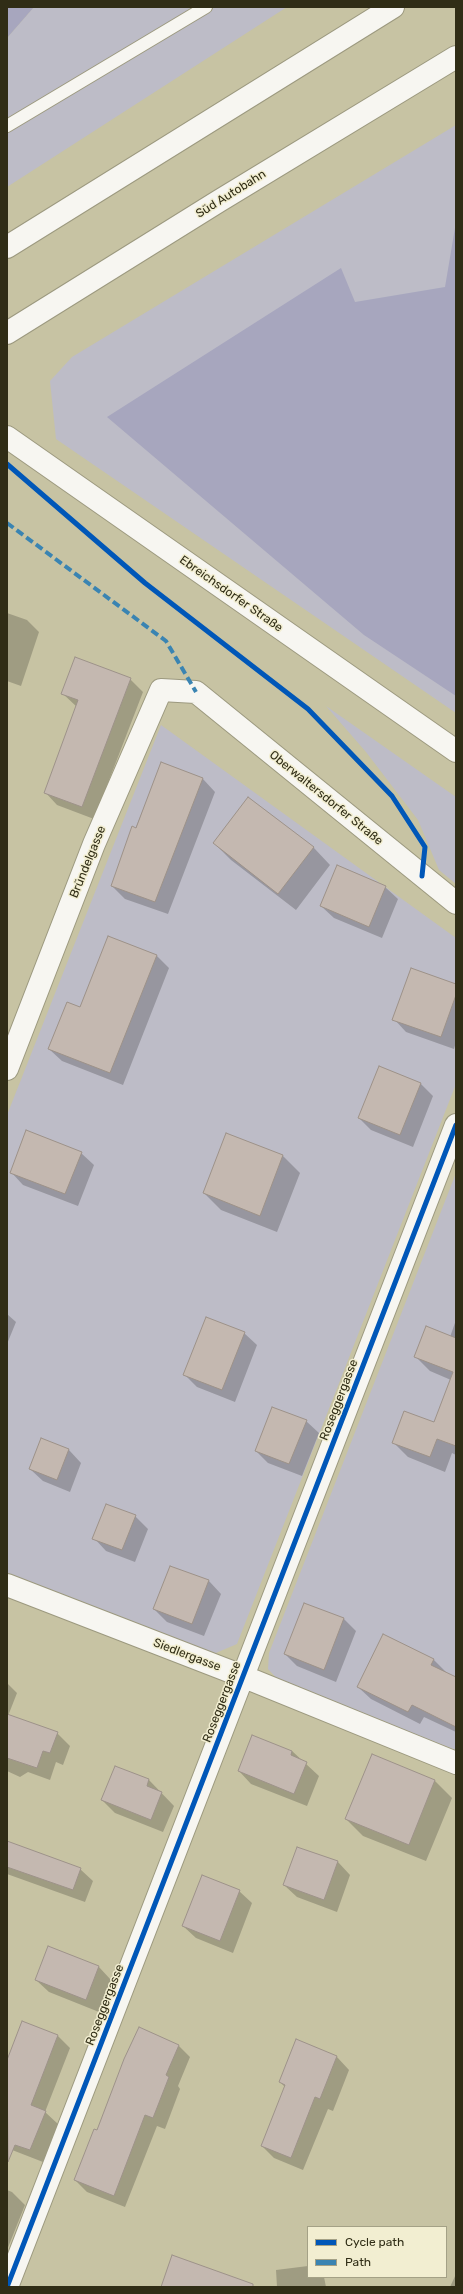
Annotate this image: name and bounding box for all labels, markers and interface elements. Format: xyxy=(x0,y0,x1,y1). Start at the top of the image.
street label: Süd Autobahn xyxy=(193,167,269,221)
street label: Ebreichsdorfer Straße xyxy=(177,553,285,635)
street label: Oberwaltersdorfer Straße xyxy=(266,748,386,848)
street label: Bründelgasse xyxy=(67,824,109,900)
street label: Roseggergasse xyxy=(317,1357,361,1443)
street label: Siedlergasse xyxy=(151,1636,223,1674)
street label: Roseggergasse xyxy=(200,1659,244,1745)
street label: Roseggergasse xyxy=(83,1962,127,2048)
legend xyxy=(307,2226,447,2278)
text: Cycle path xyxy=(345,2235,404,2249)
text: Path xyxy=(345,2255,371,2269)

